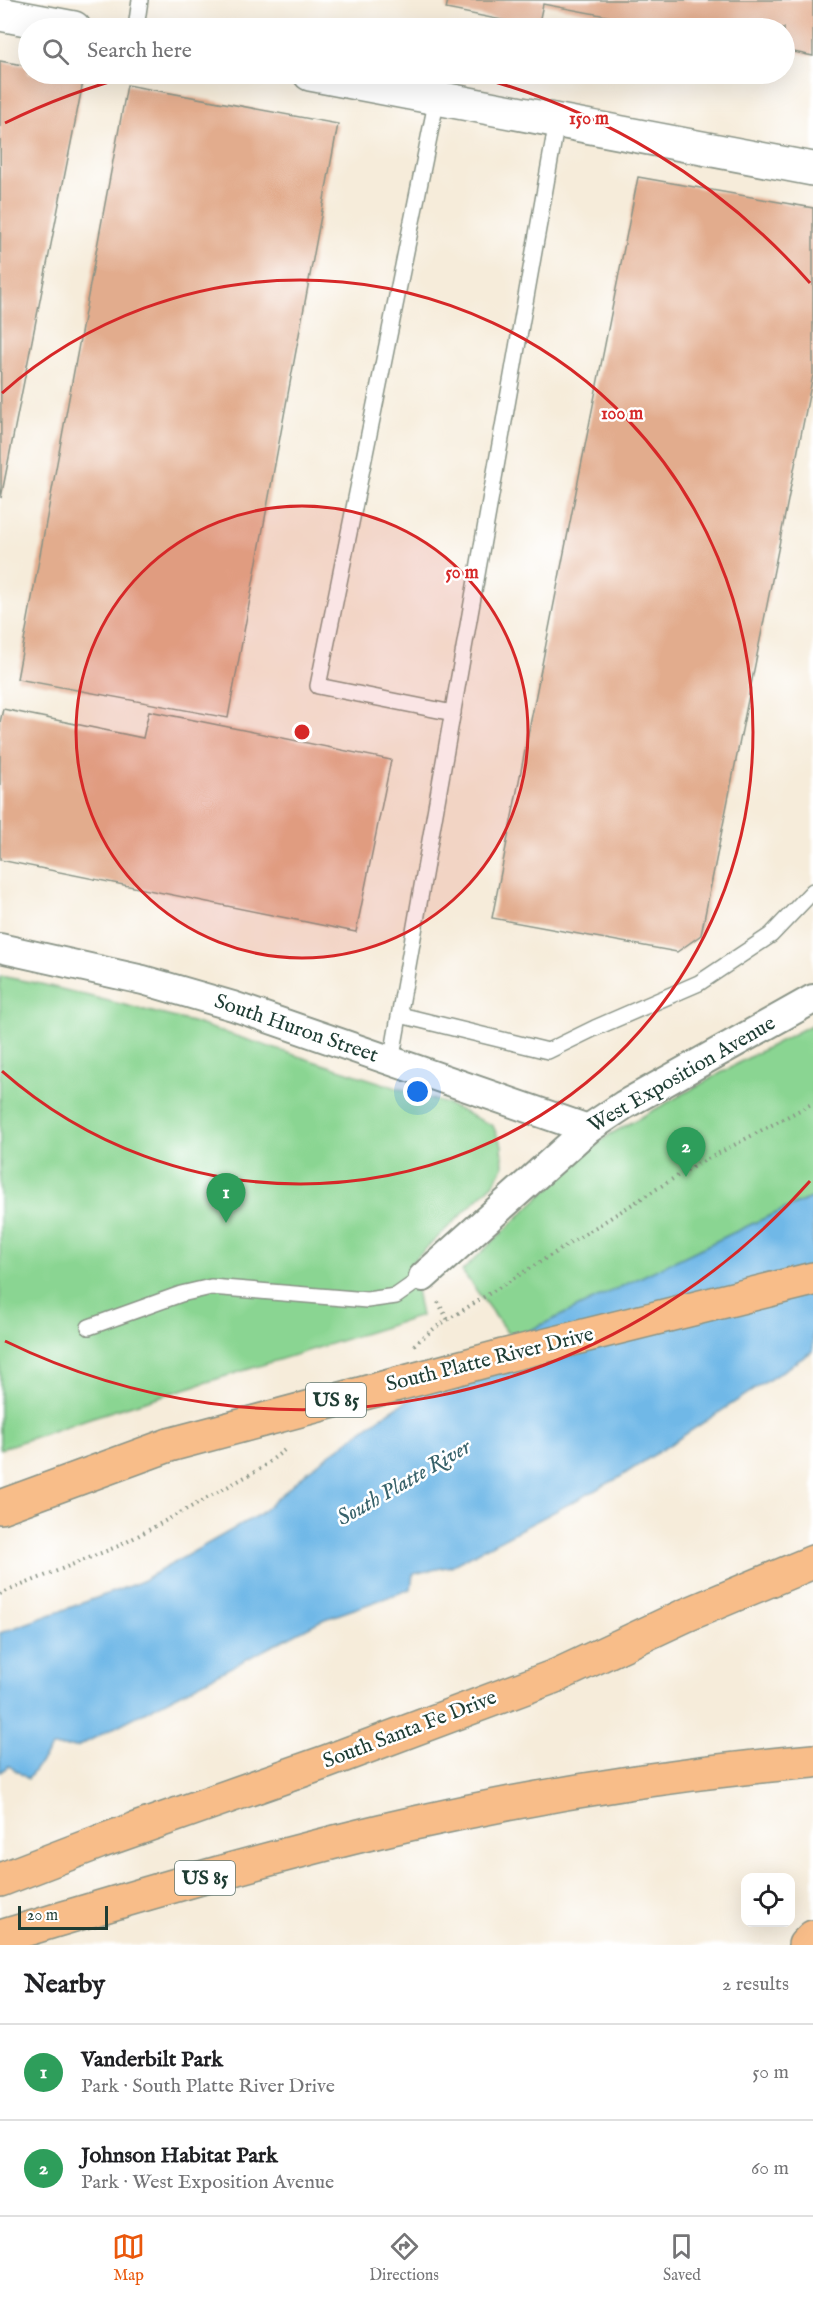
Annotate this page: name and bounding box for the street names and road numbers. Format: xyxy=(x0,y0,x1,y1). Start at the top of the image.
street label: South Huron Street xyxy=(211,988,381,1070)
street label: West Exposition Avenue xyxy=(583,1010,781,1140)
street label: South Platte River Drive xyxy=(383,1321,597,1399)
road number: US 85 xyxy=(306,1383,366,1417)
street label: South Santa Fe Drive xyxy=(319,1684,501,1776)
road number: US 85 xyxy=(175,1861,235,1895)

